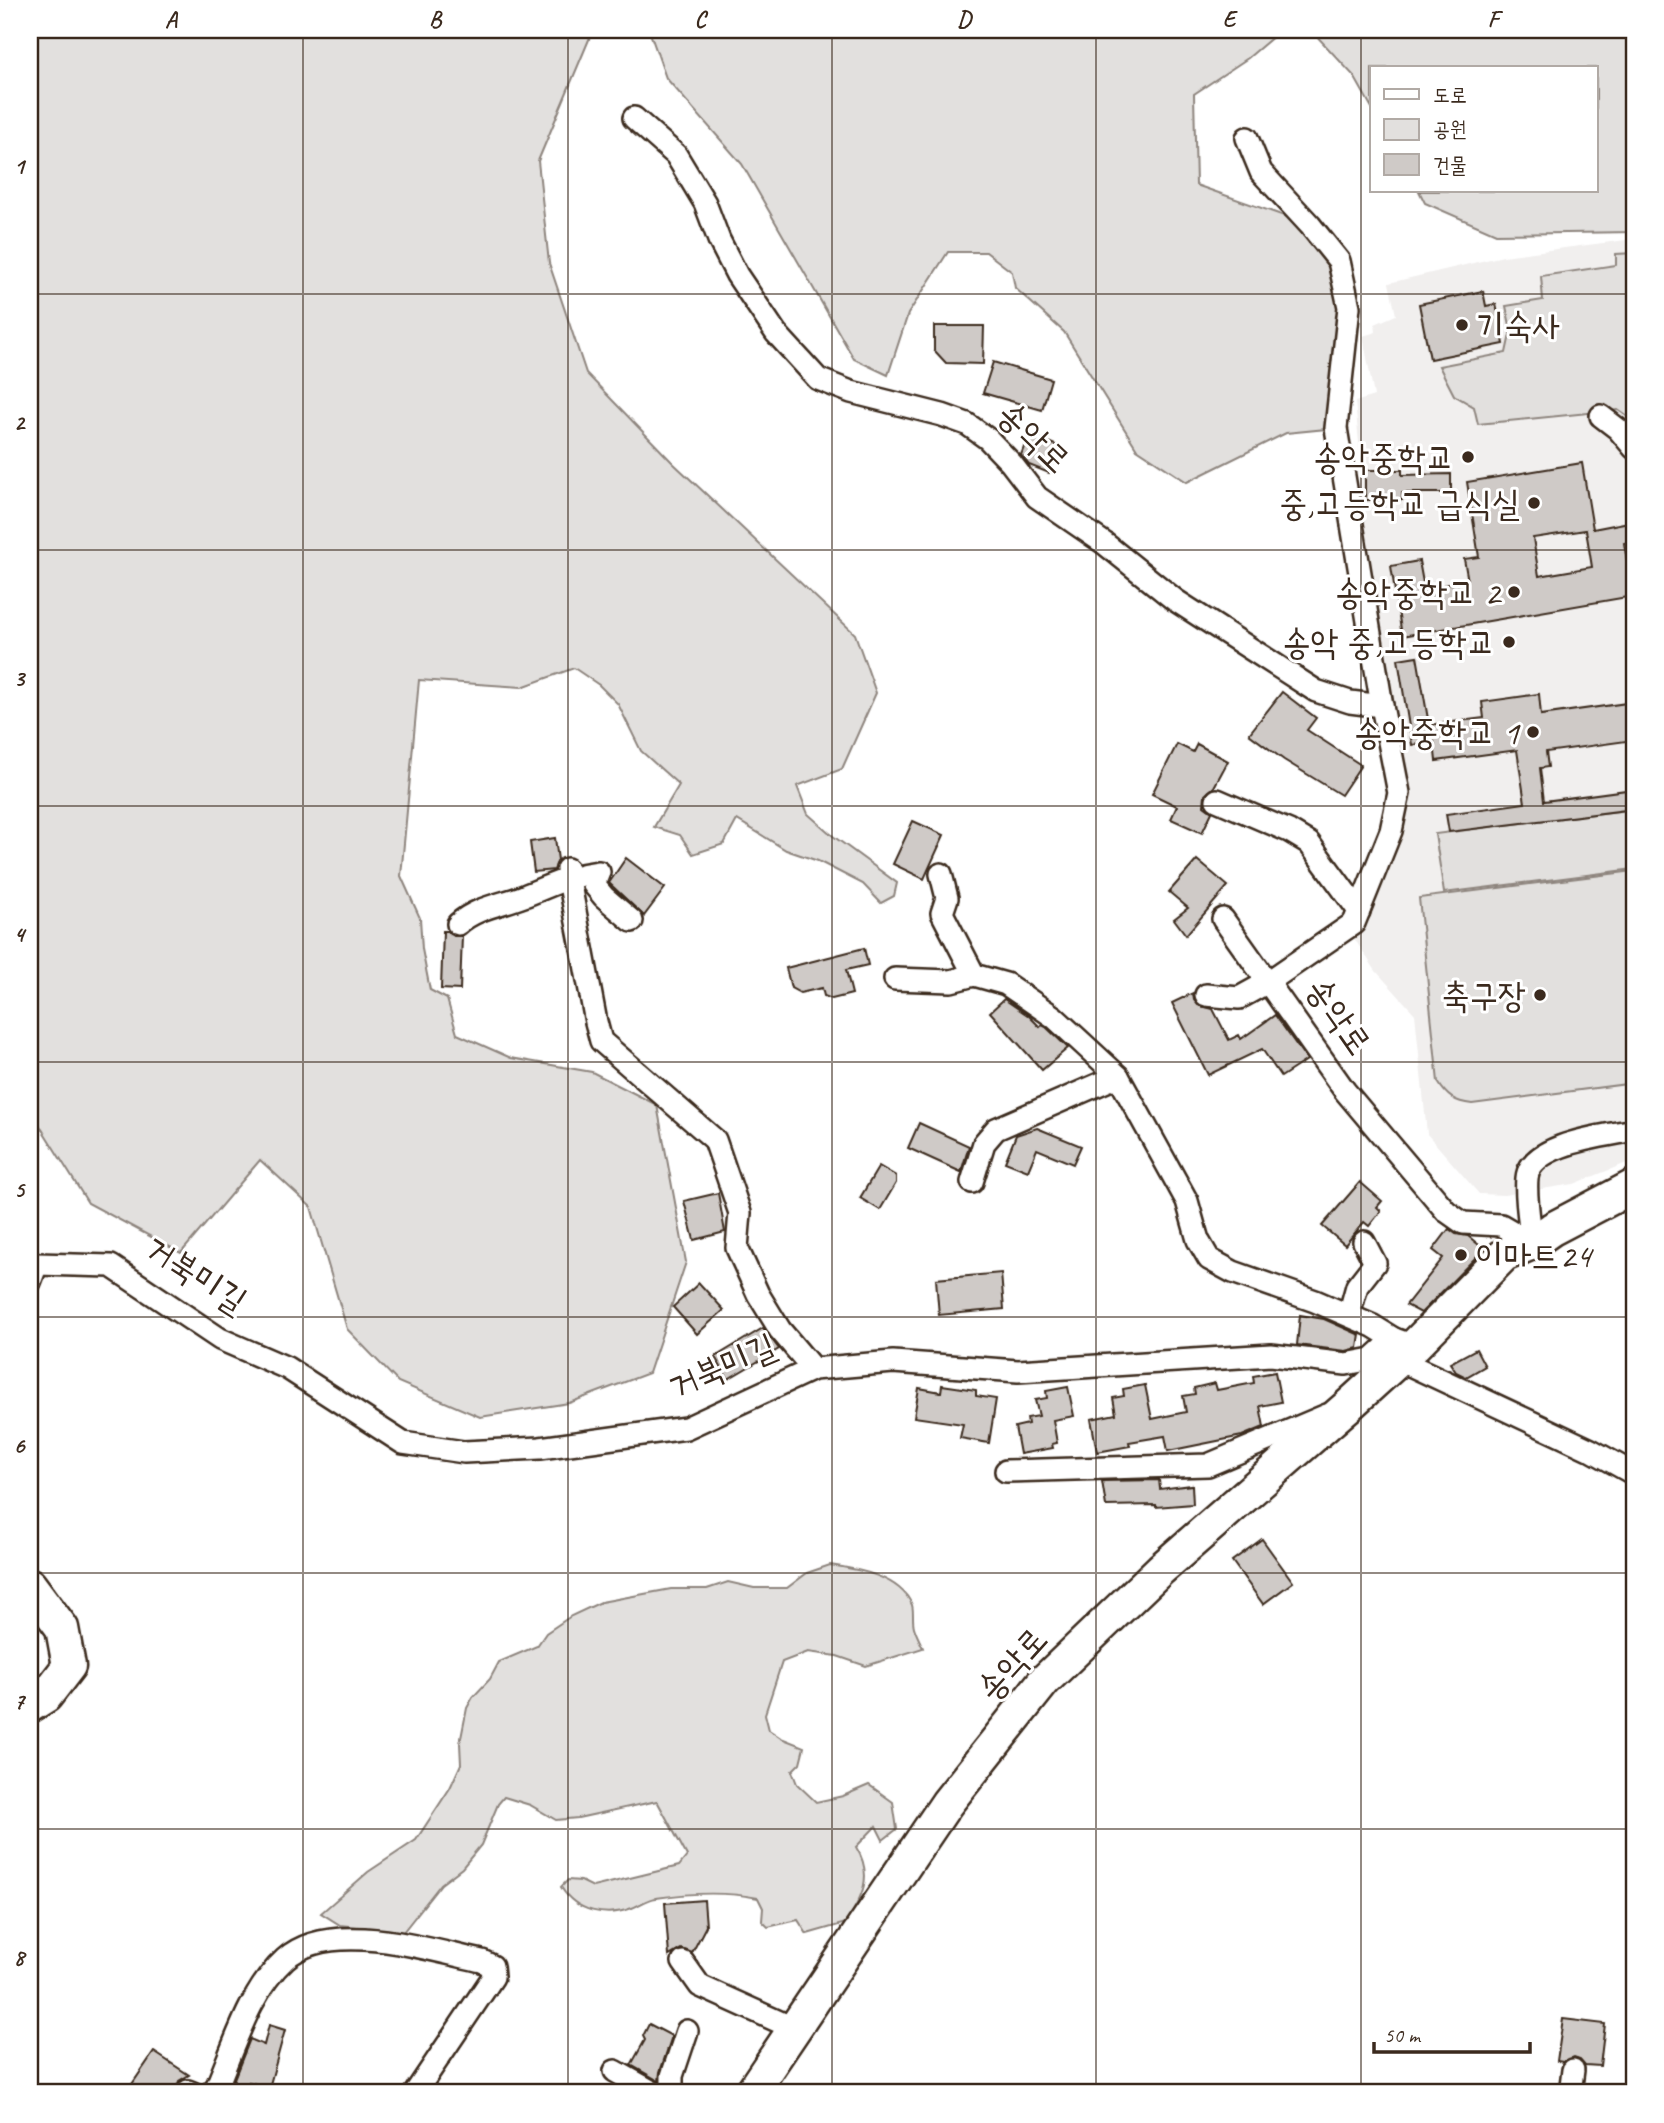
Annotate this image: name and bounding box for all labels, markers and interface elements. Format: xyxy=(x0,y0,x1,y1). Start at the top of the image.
text: A xyxy=(165,5,179,34)
text: B xyxy=(429,5,443,34)
text: C xyxy=(695,5,709,34)
text: D xyxy=(957,5,973,34)
text: E xyxy=(1223,5,1239,34)
text: F xyxy=(1488,5,1504,34)
legend xyxy=(1370,66,1598,192)
text: 도로 xyxy=(1433,82,1467,108)
text: 공원 xyxy=(1433,116,1467,142)
text: 1 xyxy=(14,152,27,181)
text: 건물 xyxy=(1433,152,1467,178)
place label: 기숙사 xyxy=(1476,303,1561,348)
marker: 기숙사 xyxy=(1454,317,1470,333)
street label: 송악로 xyxy=(988,391,1080,483)
text: 2 xyxy=(14,408,27,437)
place label: 송악중학교 xyxy=(1313,435,1454,480)
marker: 송악중학교 xyxy=(1460,449,1476,465)
place label: 중,고등학교 급식실 xyxy=(1279,481,1520,526)
marker: 중,고등학교 급식실 xyxy=(1526,495,1542,511)
place label: 송악중학교 2 xyxy=(1335,570,1503,615)
marker: 송악중학교 2 xyxy=(1506,584,1522,600)
place label: 송악 중,고등학교 xyxy=(1282,620,1495,665)
marker: 송악 중,고등학교 xyxy=(1501,634,1517,650)
text: 3 xyxy=(14,664,27,693)
place label: 송악중학교 1 xyxy=(1354,710,1521,755)
marker: 송악중학교 1 xyxy=(1525,724,1541,740)
text: 4 xyxy=(14,920,27,949)
street label: 송악로 xyxy=(1296,968,1382,1064)
place label: 축구장 xyxy=(1442,973,1526,1018)
marker: 축구장 xyxy=(1532,987,1548,1003)
text: 5 xyxy=(14,1175,26,1204)
street label: 거북미길 xyxy=(137,1224,255,1324)
place label: 이마트24 xyxy=(1475,1233,1594,1278)
marker: 이마트24 xyxy=(1453,1247,1469,1263)
street label: 거북미길 xyxy=(661,1323,783,1409)
text: 6 xyxy=(14,1431,27,1460)
street label: 송악로 xyxy=(967,1618,1057,1710)
text: 7 xyxy=(14,1687,27,1716)
text: 8 xyxy=(14,1943,27,1972)
scale bar xyxy=(1374,2011,1529,2055)
text: 50 m xyxy=(1384,2022,1422,2048)

